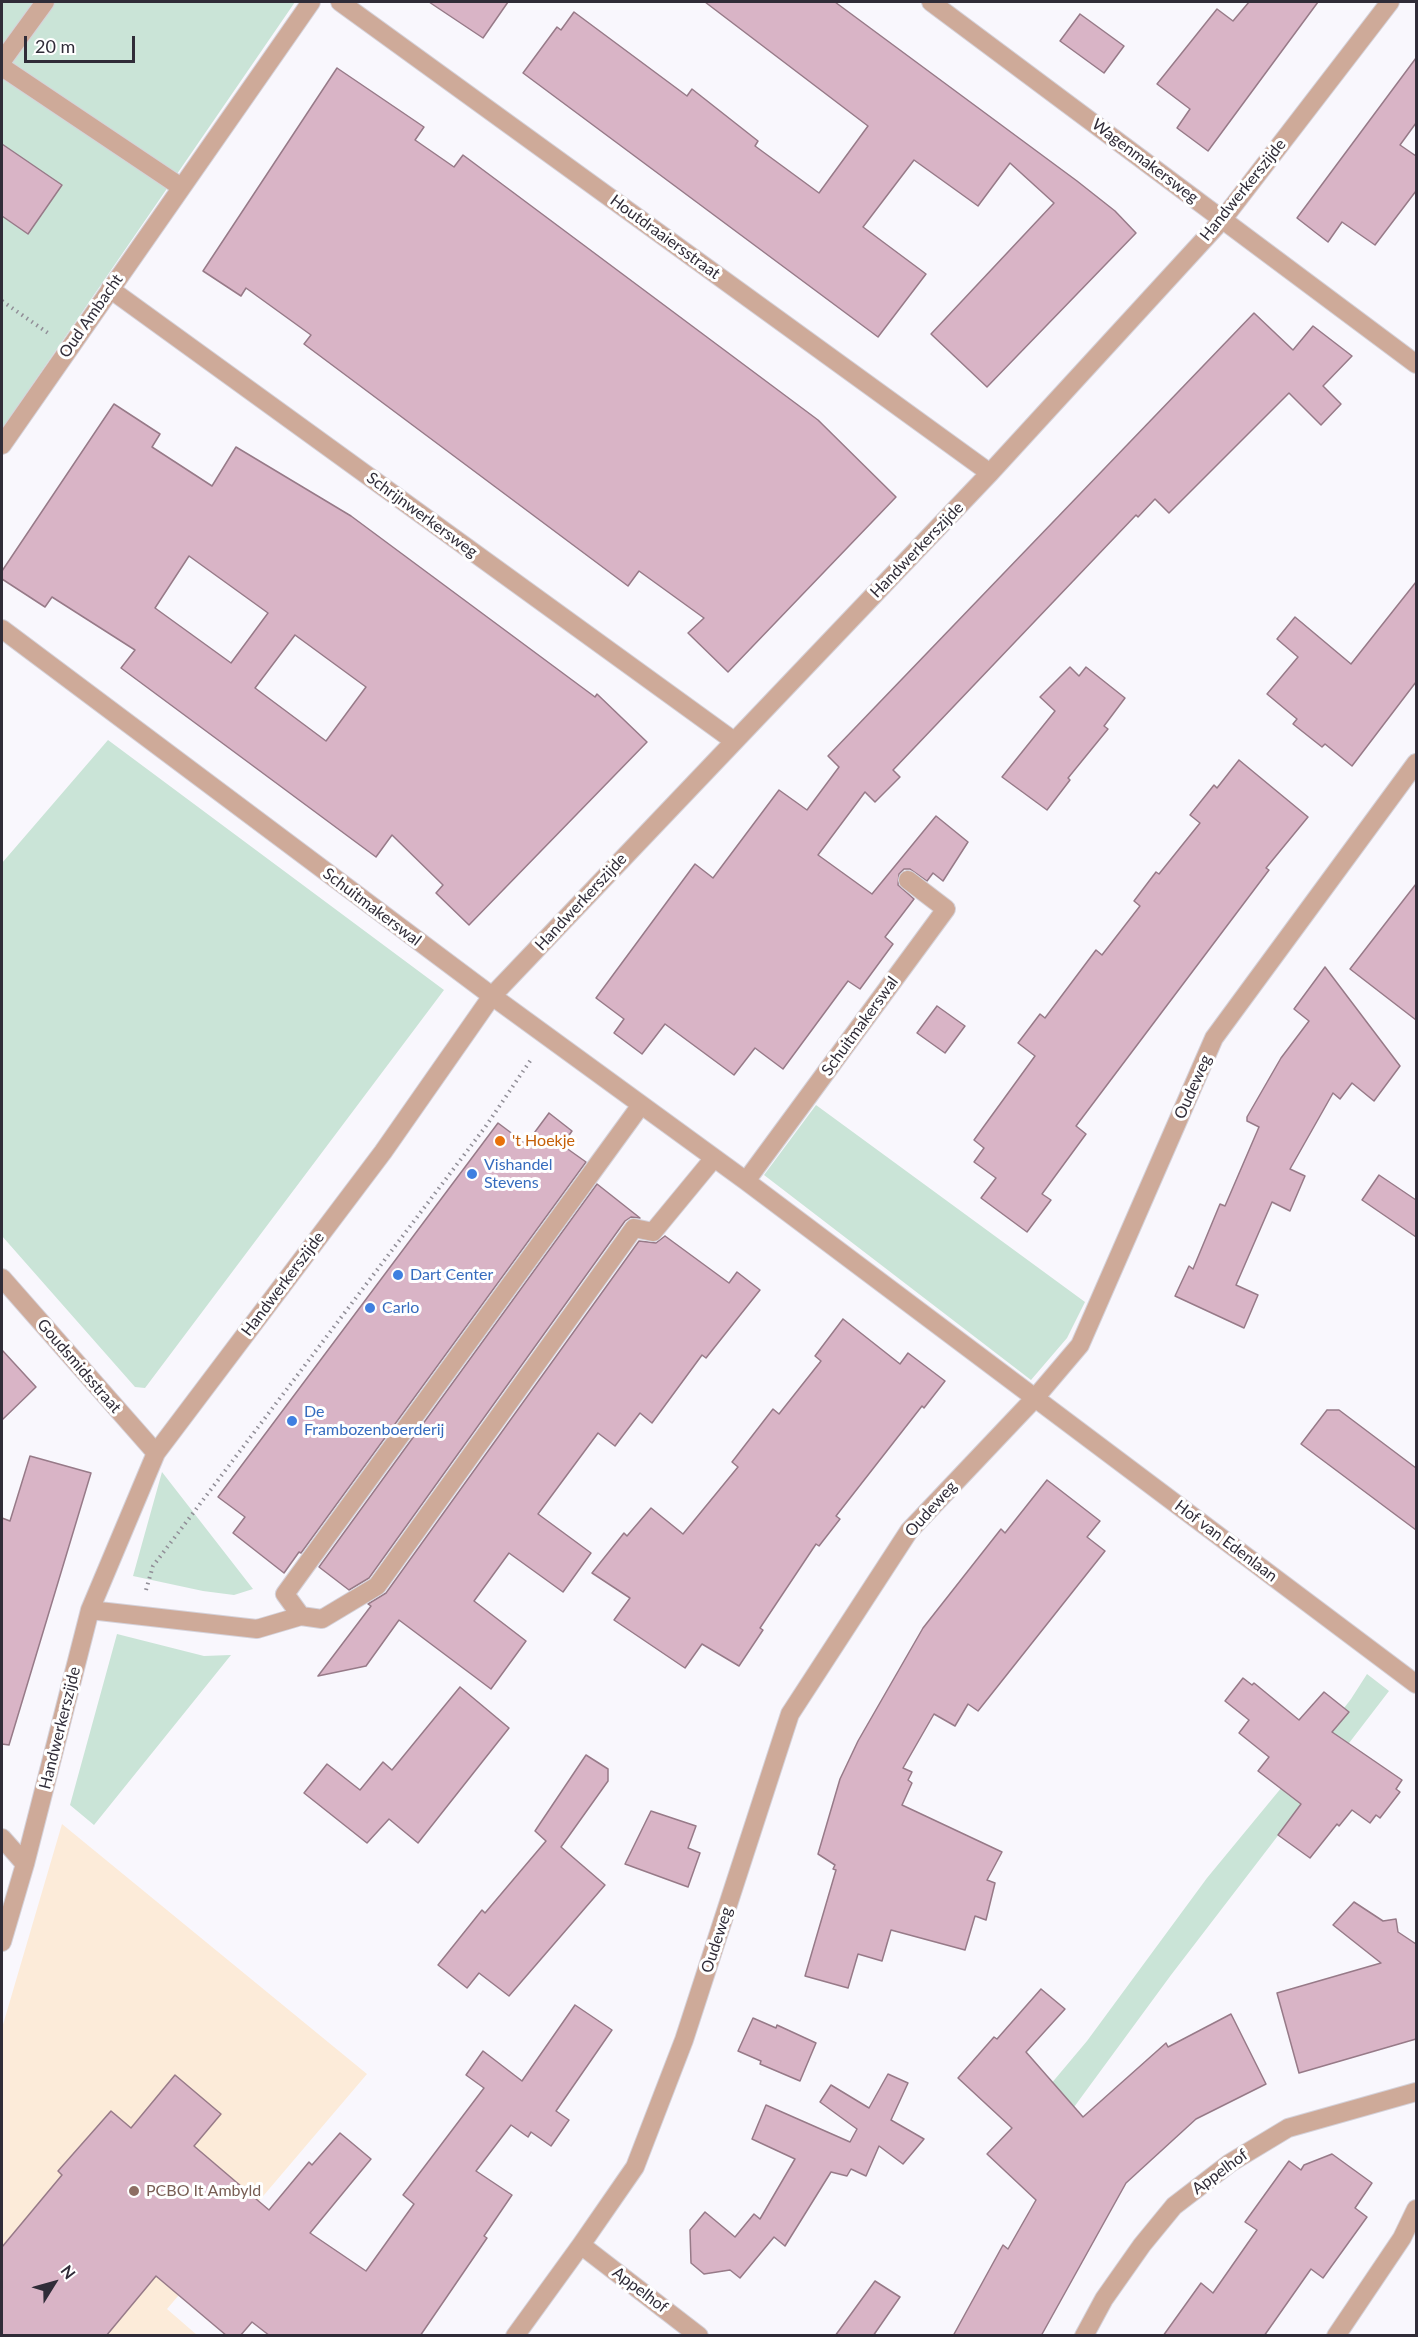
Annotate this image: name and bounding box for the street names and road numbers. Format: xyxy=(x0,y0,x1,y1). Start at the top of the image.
street label: Wagenmakersweg xyxy=(1088,115,1202,207)
street label: Handwerkerszijde xyxy=(1196,135,1290,245)
street label: Houtdraaiersstraat xyxy=(606,191,724,283)
street label: Oud Ambacht xyxy=(55,270,127,362)
street label: Schrijnwerkersweg xyxy=(363,468,481,562)
street label: Handwerkerszijde xyxy=(866,498,968,602)
street label: Handwerkerszijde xyxy=(531,849,631,955)
street label: Schuitmakerswal xyxy=(319,864,425,950)
street label: Schuitmakerswal xyxy=(818,973,902,1079)
street label: Oudeweg xyxy=(1170,1052,1216,1122)
street label: Handwerkerszijde xyxy=(238,1228,328,1340)
street label: Goudsmidsstraat xyxy=(33,1315,125,1417)
street label: Oudeweg xyxy=(901,1477,961,1541)
street label: Hof van Edenlaan xyxy=(1171,1496,1281,1586)
street label: Handwerkerszijde xyxy=(35,1665,85,1791)
street label: Oudeweg xyxy=(697,1905,737,1975)
street label: Appelhof xyxy=(1188,2145,1252,2199)
street label: Appelhof xyxy=(609,2263,671,2317)

